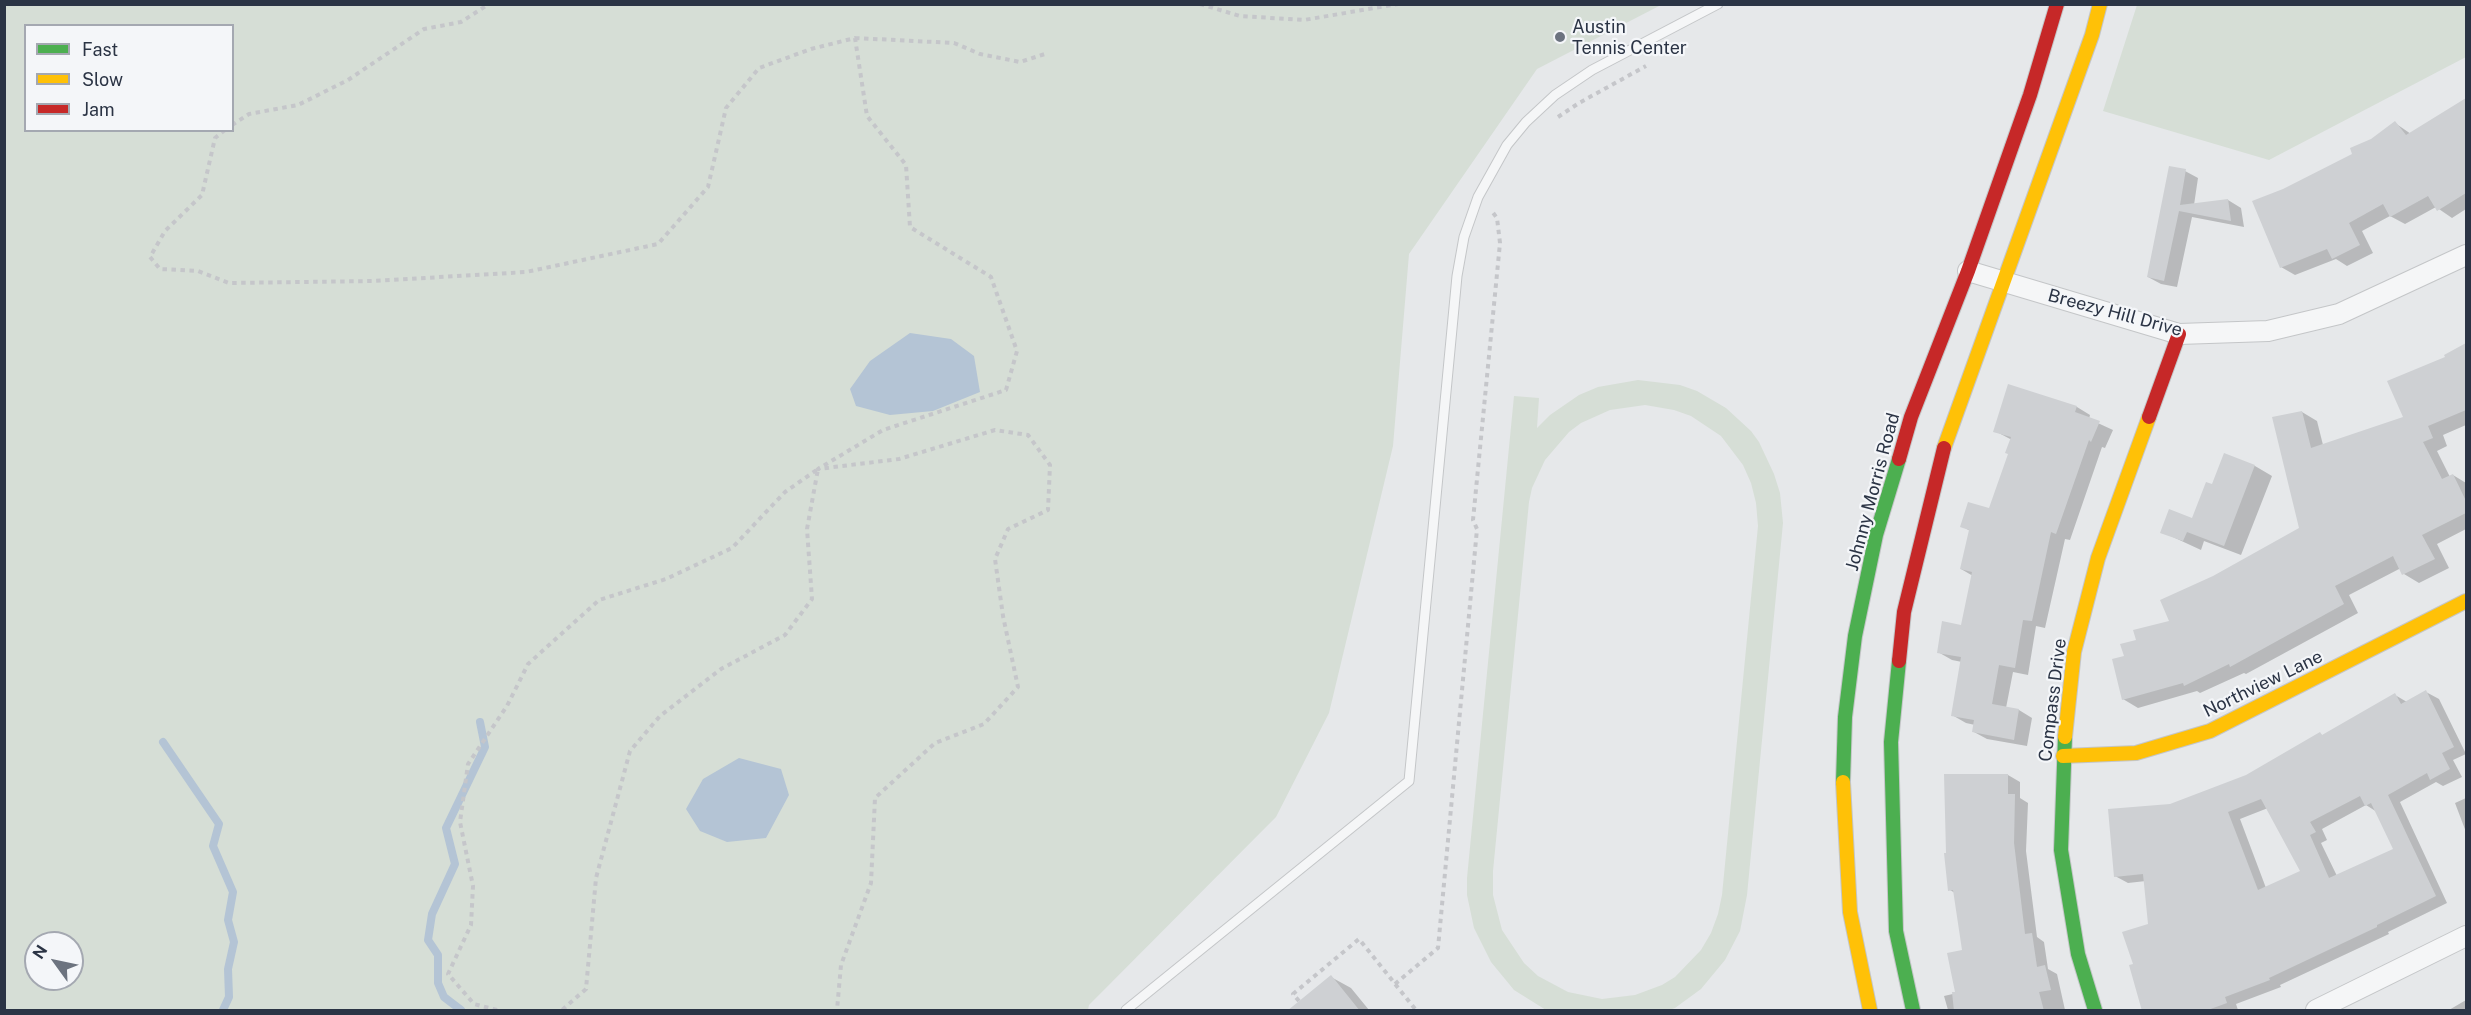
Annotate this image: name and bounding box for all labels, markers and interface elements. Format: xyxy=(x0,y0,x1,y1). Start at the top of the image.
place label: Austin Tennis Center xyxy=(1572,16,1687,58)
legend xyxy=(24,24,234,132)
marker: Austin Tennis Center xyxy=(1553,30,1567,44)
text: Fast xyxy=(82,39,118,60)
text: Slow xyxy=(82,69,123,90)
text: Jam xyxy=(82,99,115,120)
street label: Breezy Hill Drive xyxy=(2046,285,2184,341)
street label: Johnny Morris Road xyxy=(1842,411,1904,573)
street label: Compass Drive xyxy=(2035,637,2071,763)
street label: Northview Lane xyxy=(2200,646,2326,722)
north arrow xyxy=(24,931,84,991)
text: N xyxy=(29,942,52,962)

